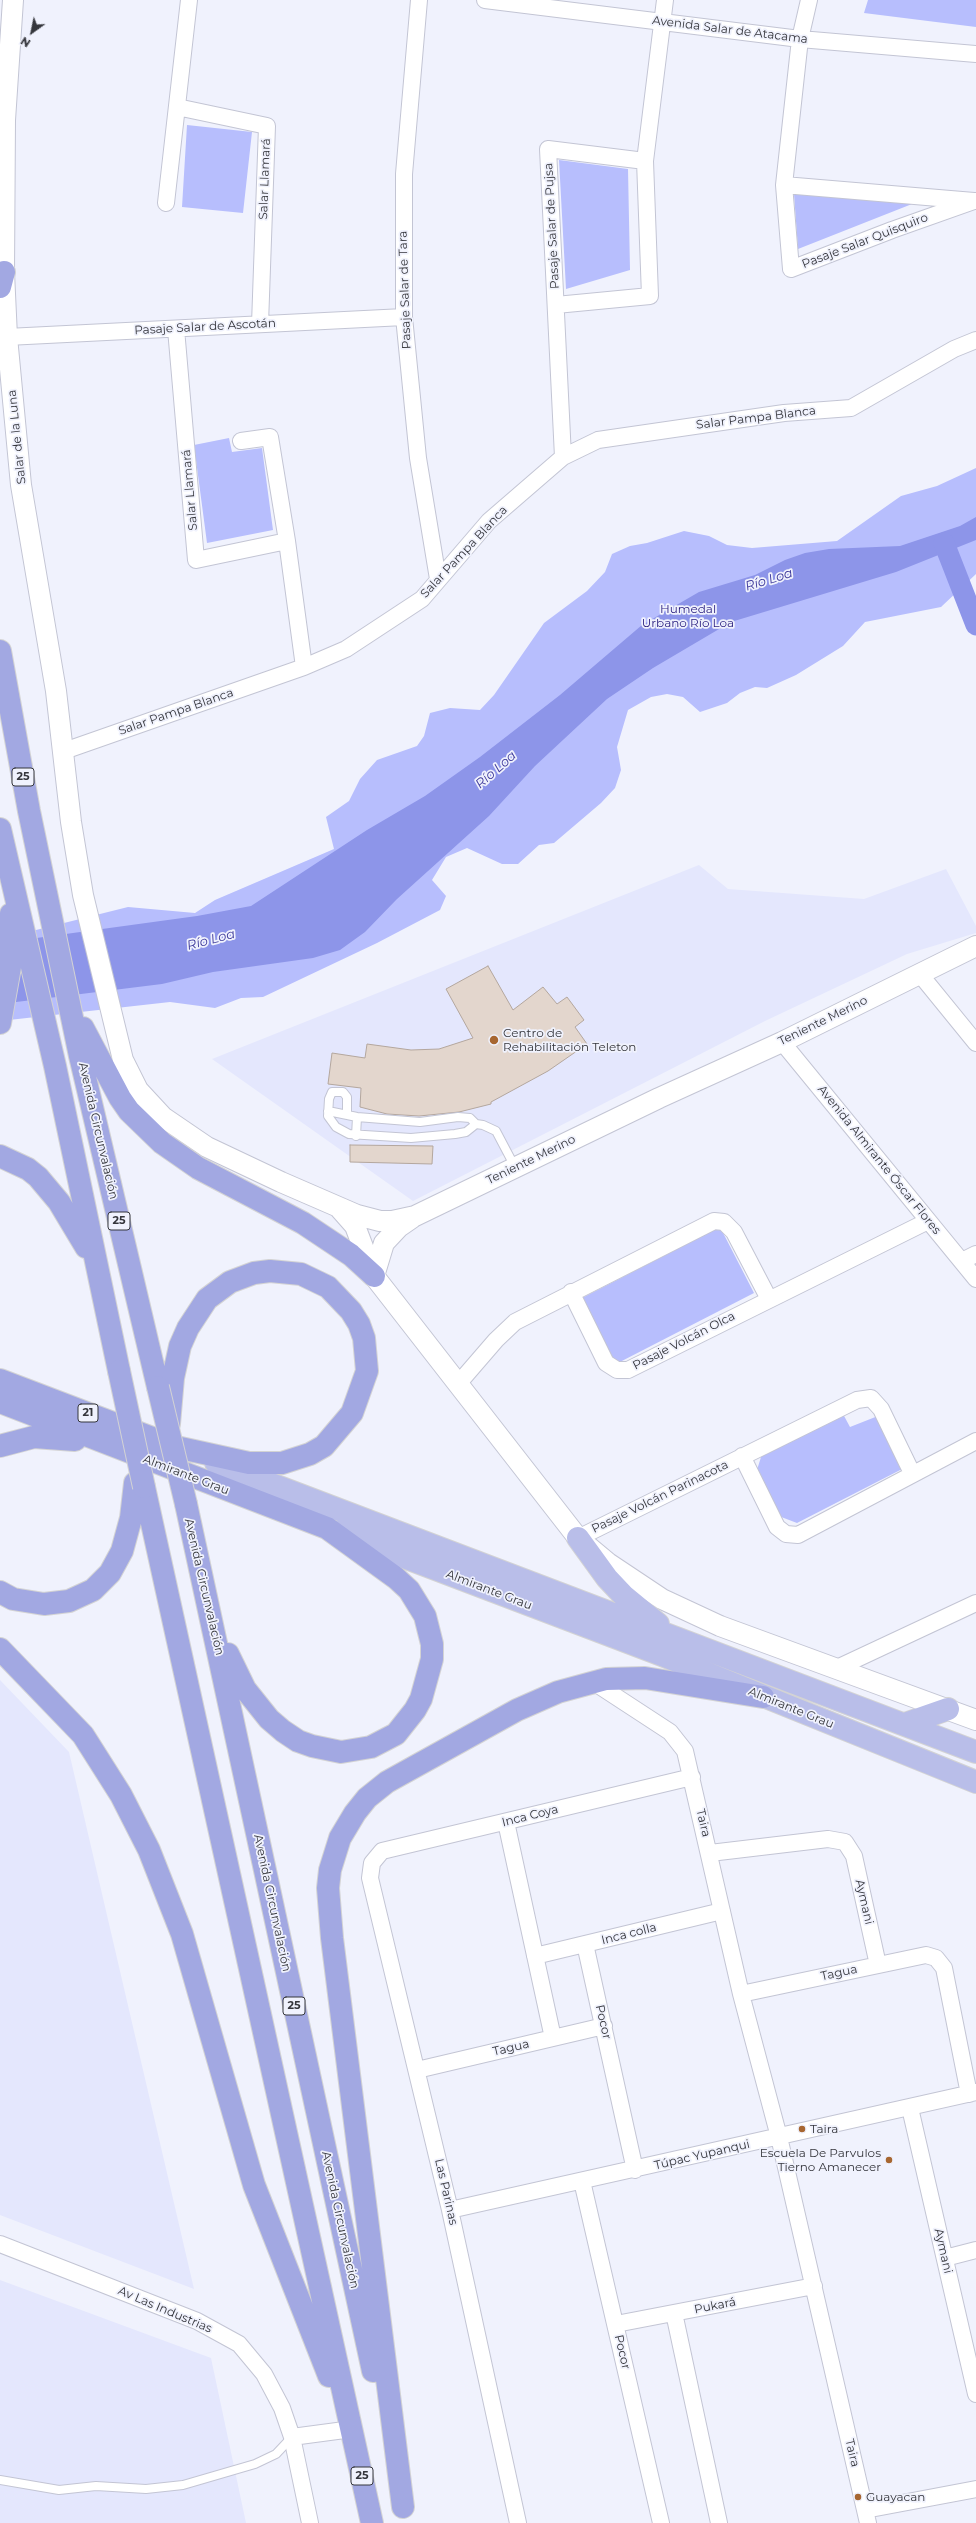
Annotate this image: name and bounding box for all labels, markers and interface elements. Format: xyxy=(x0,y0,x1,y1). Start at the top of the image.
north arrow xyxy=(12,12,52,52)
street label: Avenida Salar de Atacama xyxy=(651,13,809,47)
text: N xyxy=(18,34,33,50)
street label: Salar Llamará xyxy=(256,138,274,220)
street label: Pasaje Salar de Pujsa xyxy=(542,163,562,289)
street label: Pasaje Salar Quisquiro xyxy=(800,210,930,272)
street label: Pasaje Salar de Tara xyxy=(396,231,414,349)
street label: Pasaje Salar de Ascotán xyxy=(134,316,276,338)
street label: Salar de la Luna xyxy=(5,389,29,485)
street label: Salar Pampa Blanca xyxy=(695,404,817,432)
street label: Salar Llamará xyxy=(179,449,201,531)
street label: Salar Pampa Blanca xyxy=(418,503,510,601)
water label: Río Loa xyxy=(743,565,795,595)
park label: Humedal Urbano Río Loa xyxy=(642,602,734,630)
street label: Salar Pampa Blanca xyxy=(117,686,235,738)
water label: Río Loa xyxy=(472,748,520,792)
road number: 25 xyxy=(12,768,34,786)
water label: Río Loa xyxy=(185,926,237,954)
street label: Teniente Merino xyxy=(776,993,870,1049)
place label: Centro de Rehabilitación Teleton xyxy=(503,1026,636,1054)
marker: Centro de Rehabilitación Teleton xyxy=(488,1034,500,1046)
street label: Avenida Circunvalación xyxy=(75,1061,121,1201)
street label: Avenida Almirante Óscar Flores xyxy=(814,1083,944,1237)
street label: Teniente Merino xyxy=(484,1132,578,1188)
road number: 25 xyxy=(108,1212,130,1230)
street label: Pasaje Volcán Olca xyxy=(630,1309,738,1373)
road number: 21 xyxy=(78,1404,98,1422)
street label: Almirante Grau xyxy=(141,1452,231,1498)
street label: Pasaje Volcán Parinacota xyxy=(589,1458,731,1536)
street label: Avenida Circunvalación xyxy=(181,1517,227,1657)
street label: Almirante Grau xyxy=(444,1567,534,1613)
street label: Almirante Grau xyxy=(746,1684,836,1732)
street label: Inca Coya xyxy=(500,1802,560,1830)
street label: Taira xyxy=(693,1808,713,1838)
street label: Avenida Circunvalación xyxy=(250,1833,294,1973)
street label: Aymani xyxy=(852,1878,876,1926)
street label: Inca colla xyxy=(600,1920,658,1948)
street label: Tagua xyxy=(819,1962,859,1984)
road number: 25 xyxy=(283,1997,305,2015)
street label: Pocor xyxy=(592,2003,614,2041)
street label: Tagua xyxy=(491,2037,531,2059)
place label: Taira xyxy=(810,2122,838,2136)
marker: Taira xyxy=(797,2124,807,2134)
street label: Túpac Yupanqui xyxy=(653,2137,751,2173)
place label: Escuela De Parvulos Tierno Amanecer xyxy=(760,2146,881,2174)
street label: Avenida Circunvalación xyxy=(318,2150,362,2290)
marker: Escuela De Parvulos Tierno Amanecer xyxy=(884,2155,894,2165)
street label: Las Parinas xyxy=(431,2157,461,2227)
street label: Aymani xyxy=(931,2227,955,2275)
street label: Av Las Industrias xyxy=(116,2284,214,2336)
street label: Pukará xyxy=(693,2295,737,2317)
street label: Pocor xyxy=(611,2333,633,2371)
street label: Taira xyxy=(842,2438,862,2468)
road number: 25 xyxy=(351,2467,373,2485)
place label: Guayacan xyxy=(866,2490,925,2504)
marker: Guayacan xyxy=(853,2492,863,2502)

